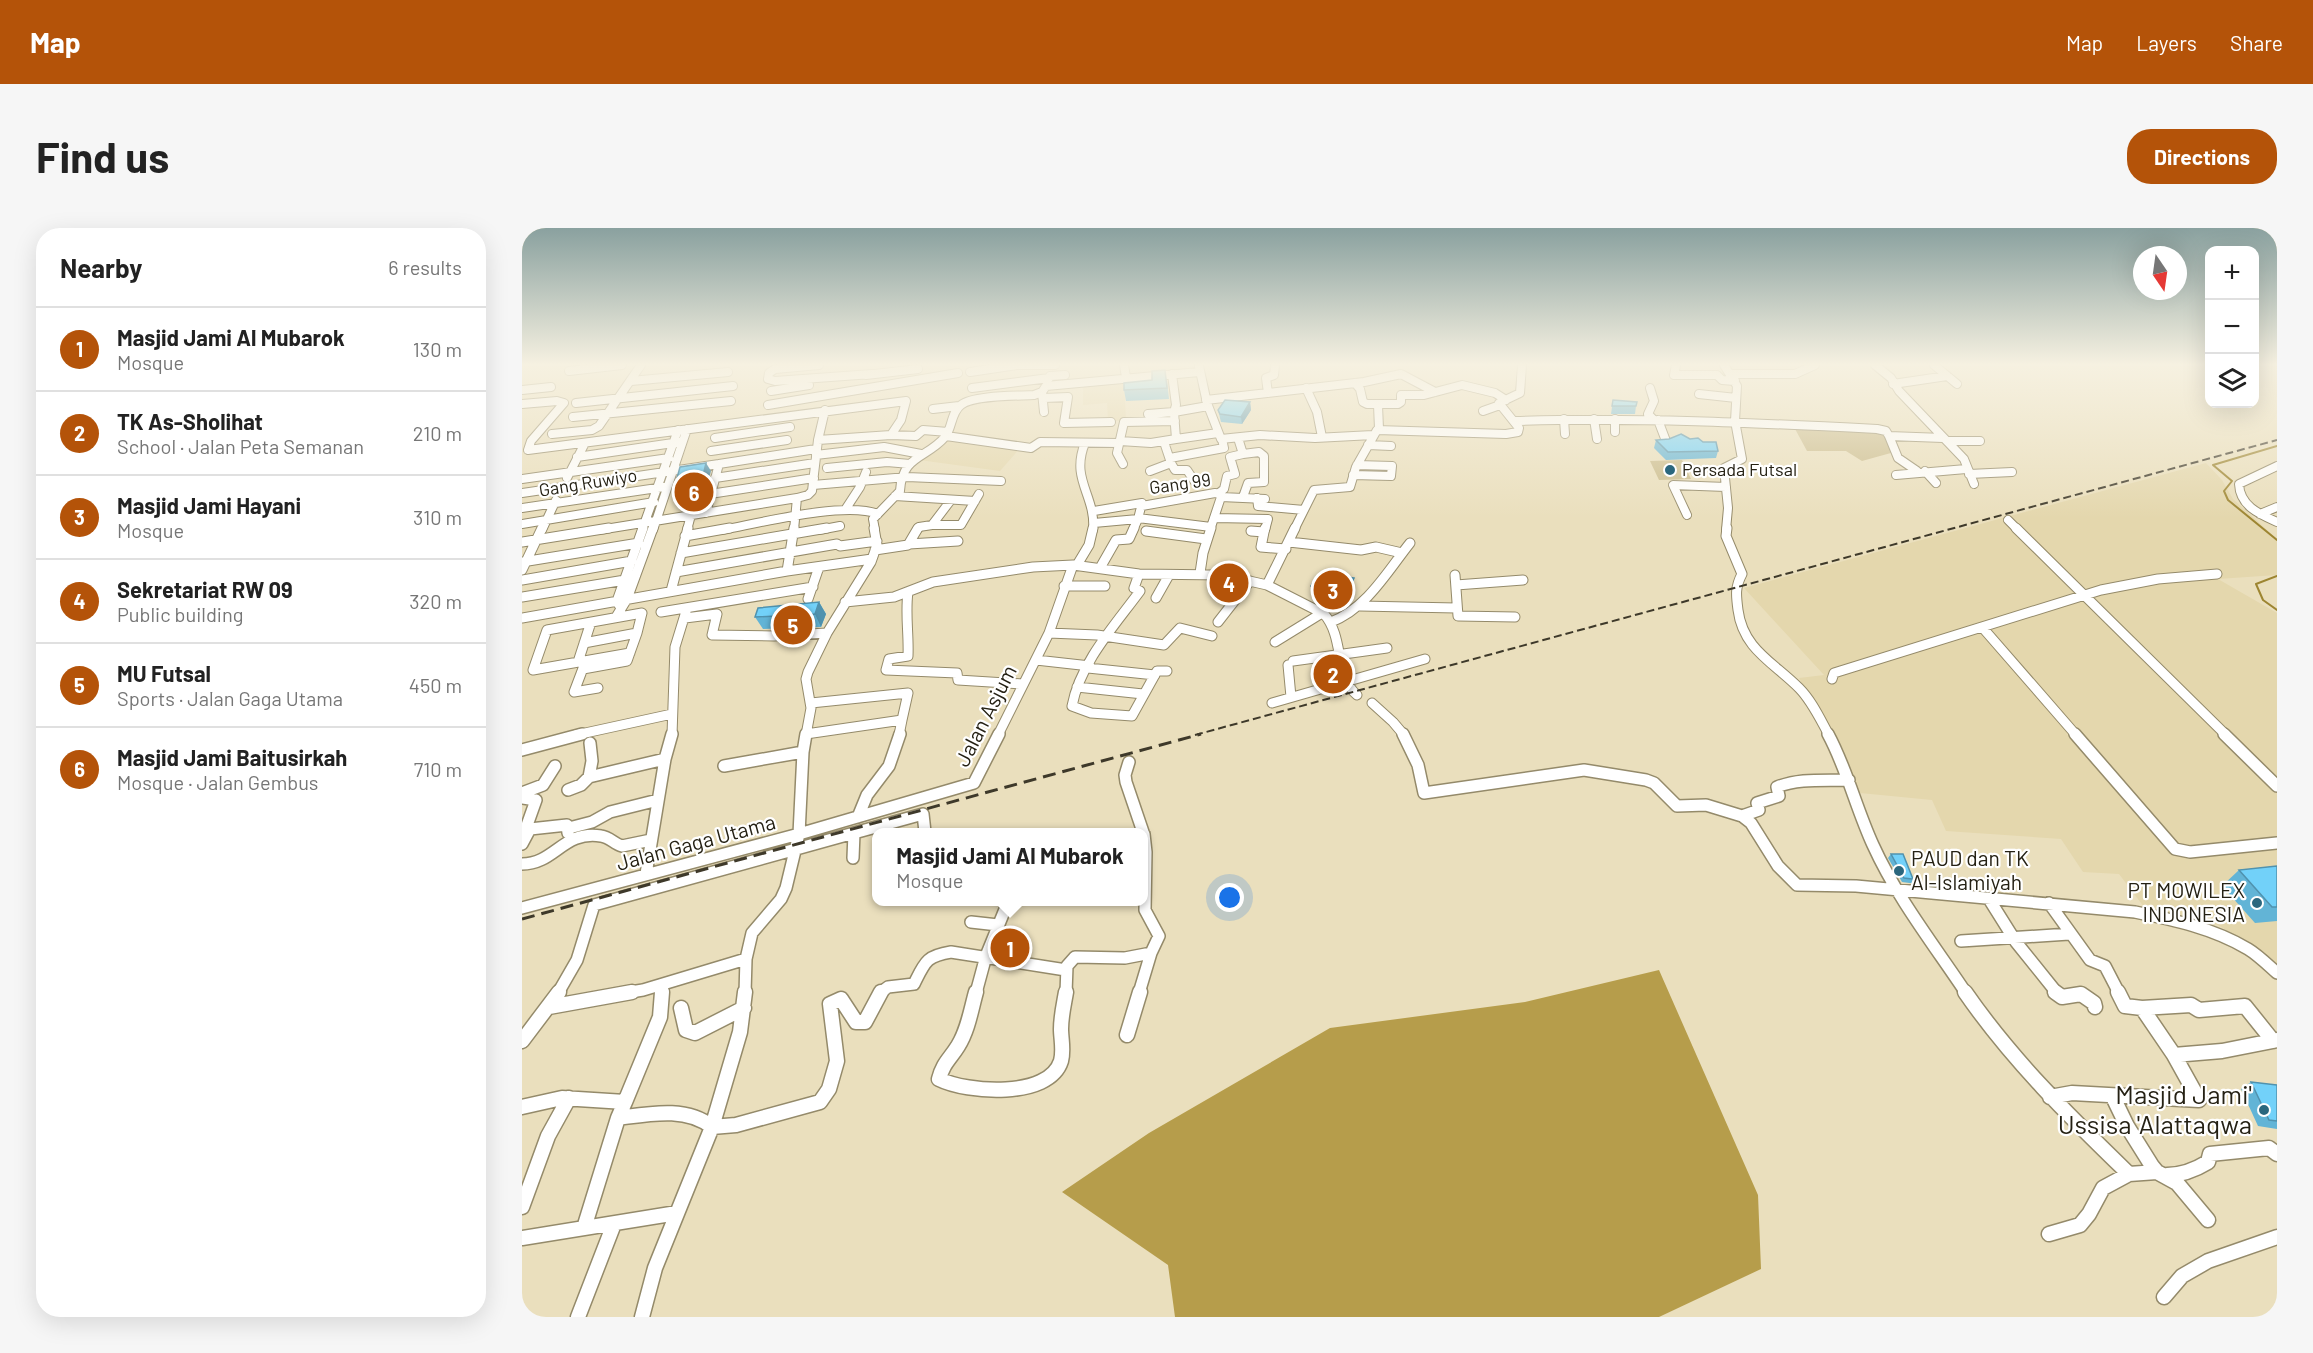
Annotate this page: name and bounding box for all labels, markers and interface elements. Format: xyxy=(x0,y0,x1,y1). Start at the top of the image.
text: Map xyxy=(30,25,81,59)
text: Map xyxy=(2066,30,2103,55)
text: Layers xyxy=(2136,30,2197,55)
text: Share xyxy=(2230,30,2283,55)
button: Directions xyxy=(2127,129,2277,184)
text: Find us xyxy=(36,131,169,181)
north arrow xyxy=(2133,246,2187,300)
map controls xyxy=(2205,246,2259,408)
button: + xyxy=(2205,246,2259,300)
text: Nearby xyxy=(60,252,142,283)
text: 6 results xyxy=(388,255,462,279)
button: − xyxy=(2205,300,2259,354)
text: Masjid Jami Al Mubarok xyxy=(117,324,345,350)
text: 1 xyxy=(76,337,83,361)
text: 130 m xyxy=(413,337,462,361)
text: Mosque xyxy=(117,350,184,374)
button: layers xyxy=(2205,354,2259,408)
text: TK As-Sholihat xyxy=(117,408,263,434)
text: 2 xyxy=(74,421,85,445)
text: 210 m xyxy=(413,421,462,445)
text: School · Jalan Peta Semanan xyxy=(117,434,364,458)
place label: Persada Futsal xyxy=(1682,458,1797,480)
street label: Gang Ruwiyo xyxy=(537,463,638,501)
marker: Persada Futsal xyxy=(1663,463,1677,477)
street label: Gang 99 xyxy=(1148,468,1212,498)
pin: 6 xyxy=(674,470,714,514)
text: Masjid Jami Hayani xyxy=(117,492,301,518)
text: 3 xyxy=(74,505,85,529)
text: 310 m xyxy=(413,505,462,529)
text: Mosque xyxy=(117,518,184,542)
pin: 4 xyxy=(1210,560,1248,606)
pin: 3 xyxy=(1314,568,1352,613)
text: Sekretariat RW 09 xyxy=(117,576,293,602)
text: 4 xyxy=(73,589,86,613)
text: 320 m xyxy=(409,589,462,613)
text: Public building xyxy=(117,602,243,626)
pin: 5 xyxy=(774,602,812,648)
pin: 2 xyxy=(1314,652,1352,696)
text: MU Futsal xyxy=(117,660,211,686)
street label: Jalan Asjum xyxy=(948,660,1021,770)
text: 5 xyxy=(74,673,85,697)
text: 450 m xyxy=(409,673,462,697)
text: Sports · Jalan Gaga Utama xyxy=(117,686,343,710)
text: Masjid Jami Baitusirkah xyxy=(117,744,347,770)
text: 6 xyxy=(74,757,85,781)
text: 710 m xyxy=(414,757,462,781)
text: Mosque · Jalan Gembus xyxy=(117,770,318,794)
street label: Jalan Gaga Utama xyxy=(613,808,778,875)
popup xyxy=(872,828,1148,906)
text: Masjid Jami Al Mubarok xyxy=(896,842,1124,868)
place label: PAUD dan TK Al-Islamiyah xyxy=(1911,845,2029,894)
marker: PAUD dan TK Al-Islamiyah xyxy=(1892,864,1906,878)
text: Mosque xyxy=(896,868,963,892)
place label: PT MOWILEX INDONESIA xyxy=(2128,877,2245,926)
your location xyxy=(1215,883,1244,912)
marker: PT MOWILEX INDONESIA xyxy=(2250,896,2264,910)
pin: 1 xyxy=(990,926,1030,970)
place label: Masjid Jami' Ussisa 'Alattaqwa xyxy=(2058,1078,2252,1139)
marker: Masjid Jami' Ussisa 'Alattaqwa xyxy=(2257,1103,2271,1117)

